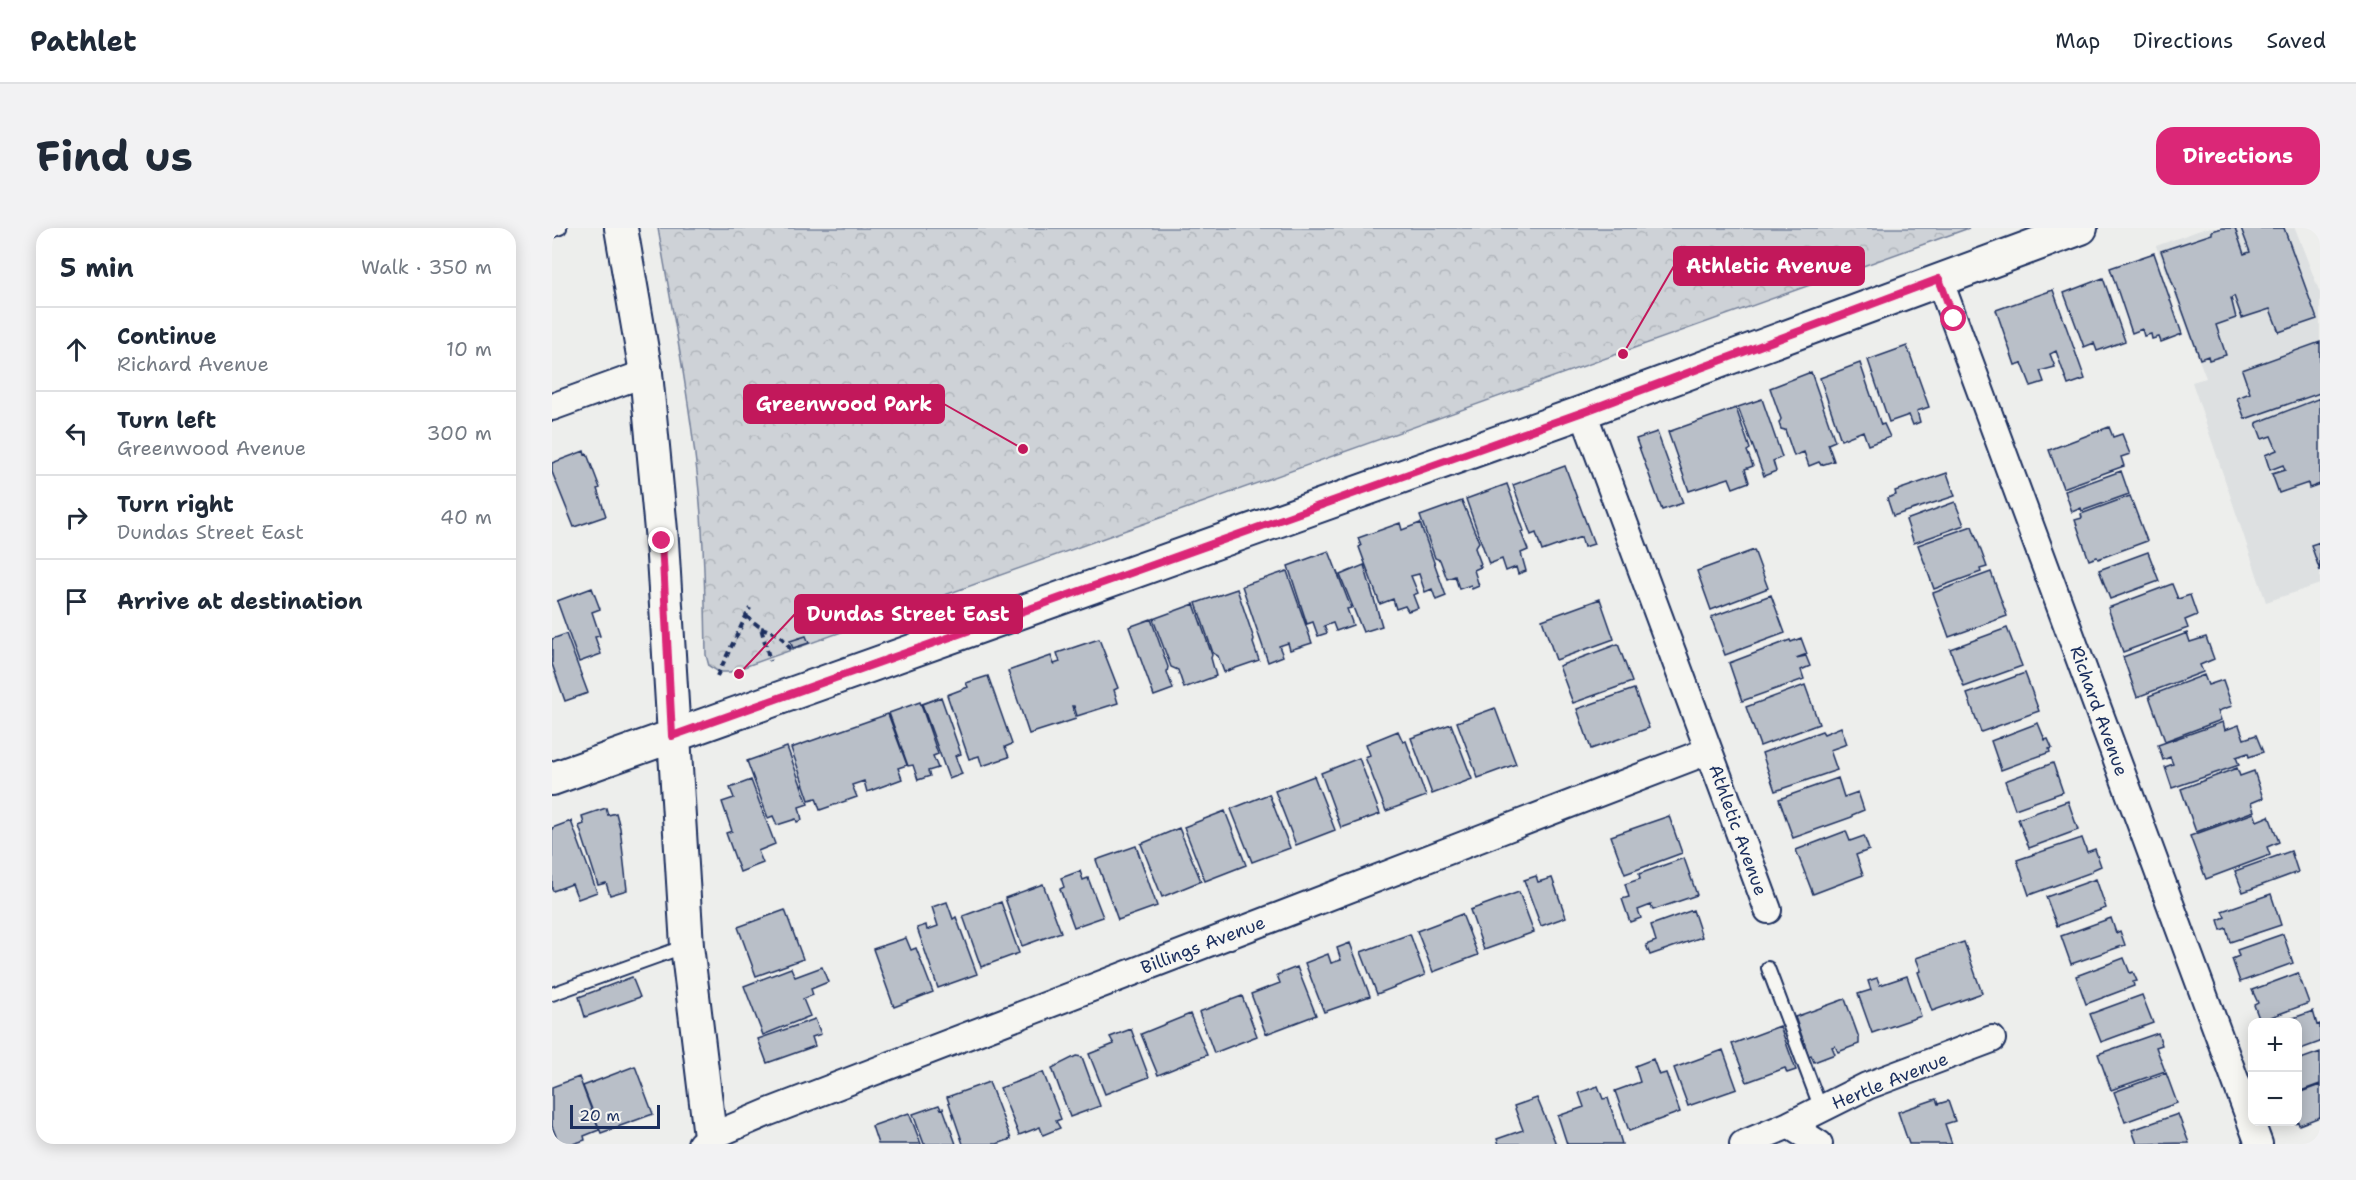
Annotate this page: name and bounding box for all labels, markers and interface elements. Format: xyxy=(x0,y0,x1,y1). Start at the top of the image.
text: Pathlet xyxy=(30,22,137,60)
text: Map xyxy=(2055,27,2100,55)
text: Directions xyxy=(2133,27,2233,55)
text: Saved xyxy=(2266,27,2326,55)
button: Directions xyxy=(2156,127,2320,185)
text: Find us xyxy=(36,128,193,184)
callout: Athletic Avenue xyxy=(1674,247,1864,285)
text: 5 min xyxy=(60,250,134,285)
text: Athletic Avenue xyxy=(1686,253,1852,279)
text: Walk · 350 m xyxy=(361,254,492,280)
route start xyxy=(1940,305,1966,331)
text: Continue xyxy=(117,322,217,351)
icon: ahead xyxy=(60,333,93,366)
text: 10 m xyxy=(446,336,492,362)
text: Richard Avenue xyxy=(117,351,269,377)
callout: Greenwood Park xyxy=(744,385,944,423)
text: Greenwood Park xyxy=(756,391,932,417)
text: Turn left xyxy=(117,406,216,435)
icon: left xyxy=(60,417,93,450)
text: 300 m xyxy=(426,420,492,446)
text: Greenwood Avenue xyxy=(117,435,306,461)
text: Turn right xyxy=(117,490,234,519)
icon: right xyxy=(60,501,93,534)
text: 40 m xyxy=(440,504,492,530)
text: Dundas Street East xyxy=(117,519,304,545)
route end xyxy=(648,527,674,553)
icon: arrive xyxy=(60,585,93,618)
text: Arrive at destination xyxy=(117,587,363,616)
callout: Dundas Street East xyxy=(795,595,1022,633)
text: Dundas Street East xyxy=(806,601,1010,627)
street label: Richard Avenue xyxy=(2064,643,2134,779)
street label: Athletic Avenue xyxy=(1703,761,1773,899)
street label: Billings Avenue xyxy=(1137,910,1269,980)
map controls xyxy=(2248,1018,2302,1126)
button: + xyxy=(2248,1018,2302,1072)
street label: Hertle Avenue xyxy=(1828,1047,1952,1115)
button: − xyxy=(2248,1072,2302,1126)
scale bar xyxy=(570,1102,660,1130)
text: 20 m xyxy=(579,1105,620,1126)

